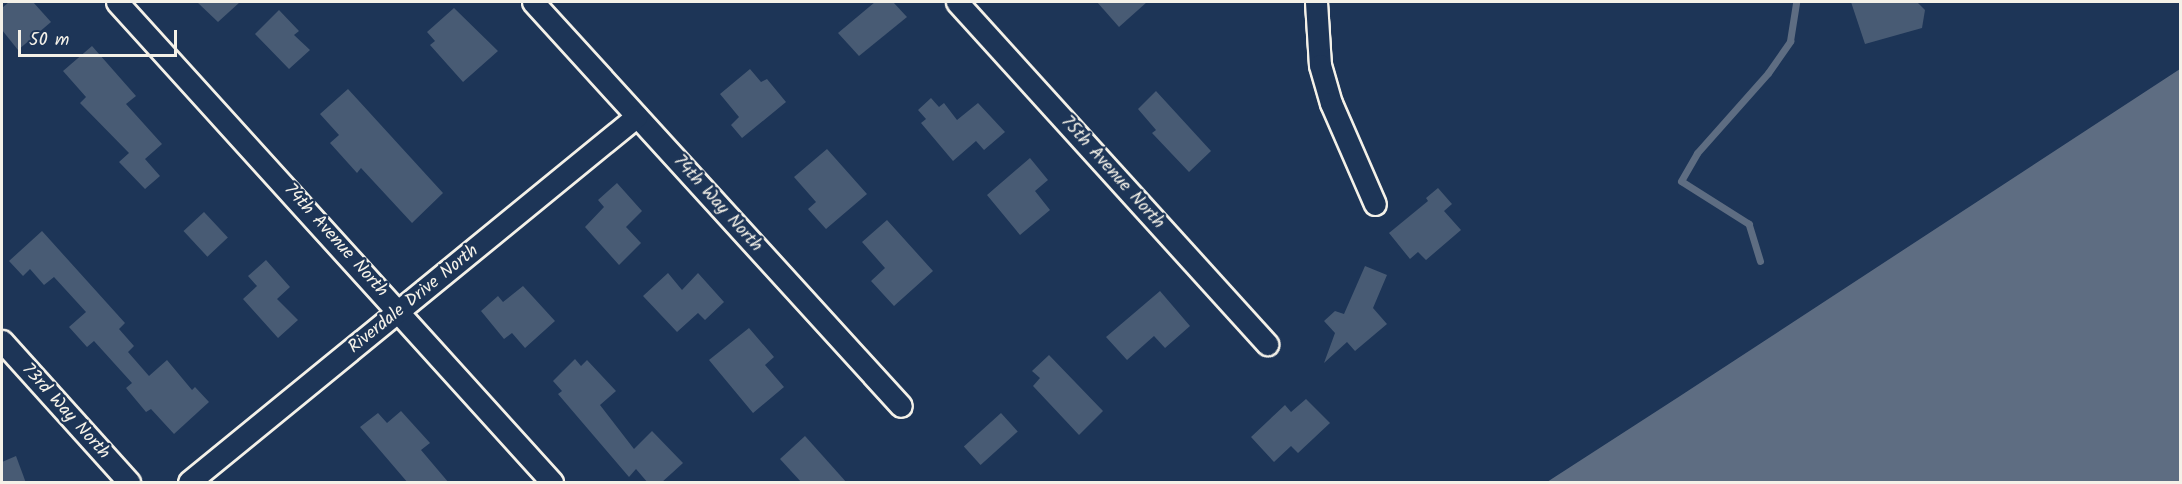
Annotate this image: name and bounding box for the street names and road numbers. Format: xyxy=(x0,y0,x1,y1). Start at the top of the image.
street label: 75th Avenue North xyxy=(1055,112,1169,234)
street label: 74th Way North xyxy=(668,151,766,257)
street label: 74th Avenue North xyxy=(278,180,392,302)
street label: Riverdale Drive North xyxy=(345,241,483,359)
street label: 73rd Way North xyxy=(16,360,114,464)

